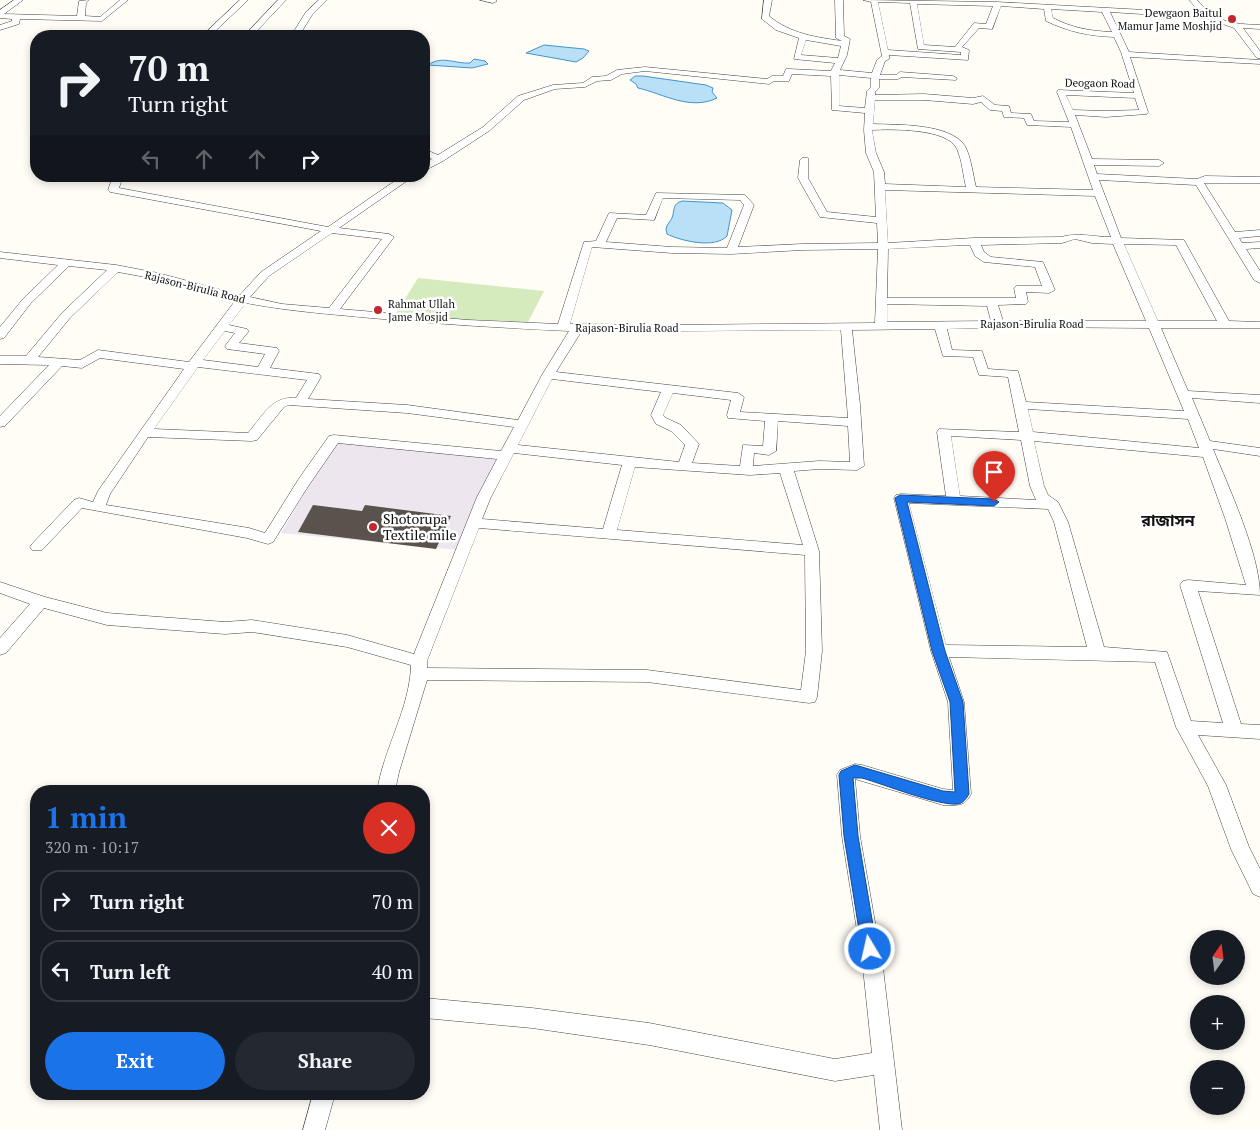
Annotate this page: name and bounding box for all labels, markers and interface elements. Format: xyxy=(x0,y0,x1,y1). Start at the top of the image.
place label: Dewgaon Baitul Mamur Jame Moshjid xyxy=(1118,6,1222,33)
marker: Dewgaon Baitul Mamur Jame Moshjid xyxy=(1226,13,1238,25)
text: 70 m xyxy=(128,45,209,91)
icon: right xyxy=(45,50,110,115)
street label: Deogaon Road xyxy=(1065,75,1135,91)
text: Turn right xyxy=(128,89,228,118)
icon: left xyxy=(137,145,165,173)
icon: ahead xyxy=(190,145,218,173)
icon: ahead xyxy=(243,145,271,173)
icon: right xyxy=(296,145,324,173)
street label: Rajason-Birulia Road xyxy=(143,268,247,306)
place label: Rahmat Ullah Jame Mosjid xyxy=(388,297,455,324)
marker: Rahmat Ullah Jame Mosjid xyxy=(372,304,384,316)
street label: Rajason-Birulia Road xyxy=(980,317,1084,331)
street label: Rajason-Birulia Road xyxy=(575,321,679,335)
pin xyxy=(973,451,1015,502)
icon: arrive xyxy=(980,458,1008,486)
place label: Shotorupa Textile mile xyxy=(383,509,456,544)
district label: রাজাসন xyxy=(1140,509,1196,531)
marker: Shotorupa Textile mile xyxy=(367,521,379,533)
text: 1 min xyxy=(45,797,127,837)
button: close xyxy=(363,802,415,854)
text: 320 m · 10:17 xyxy=(45,836,139,858)
icon: right xyxy=(47,887,75,915)
text: Turn right xyxy=(90,889,184,914)
text: 70 m xyxy=(372,889,413,914)
position arrow xyxy=(843,922,895,974)
north arrow xyxy=(1190,930,1245,985)
map controls xyxy=(1190,930,1245,1115)
icon: left xyxy=(47,957,75,985)
text: Turn left xyxy=(90,959,171,984)
text: 40 m xyxy=(372,959,413,984)
button: + xyxy=(1190,995,1245,1050)
button: Exit xyxy=(45,1032,225,1090)
button: Share xyxy=(235,1032,415,1090)
button: − xyxy=(1190,1060,1245,1115)

